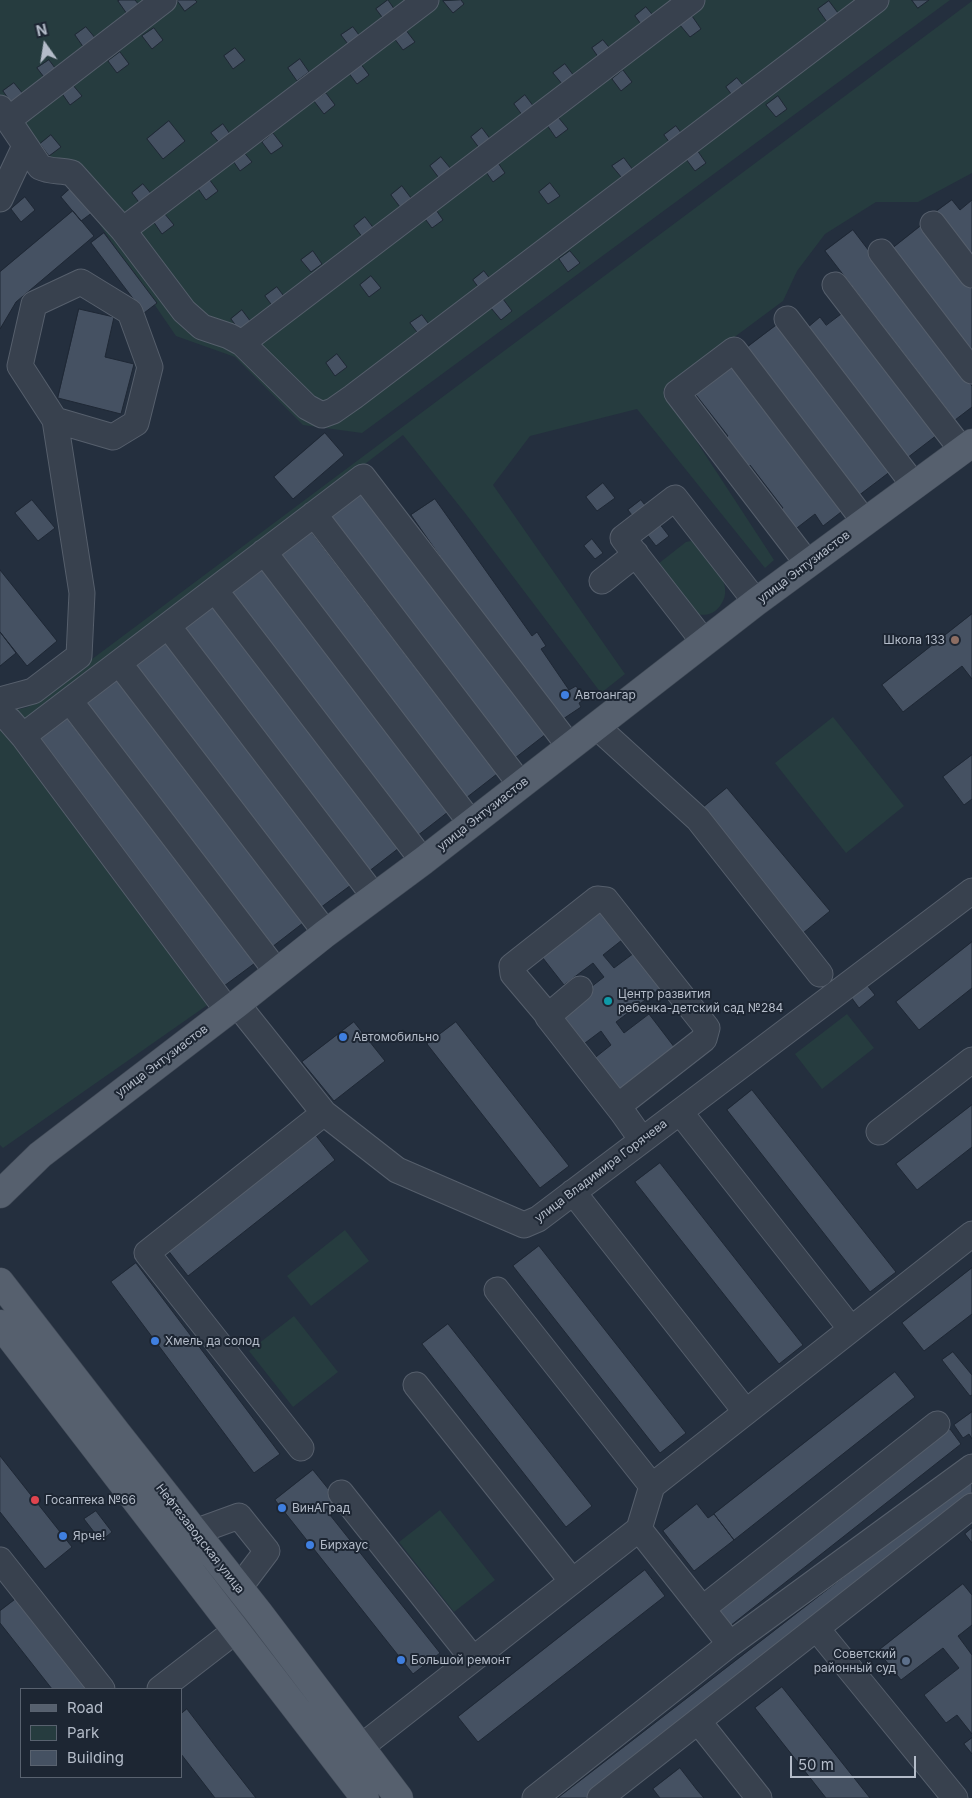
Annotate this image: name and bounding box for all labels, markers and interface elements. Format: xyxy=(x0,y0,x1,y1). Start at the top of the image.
north arrow xyxy=(20,20,70,70)
text: N xyxy=(34,20,49,39)
street label: улица Энтузиастов xyxy=(755,528,853,606)
place label: Школа 133 xyxy=(883,633,945,647)
marker: Школа 133 xyxy=(949,634,961,646)
place label: Автоангар xyxy=(575,688,636,702)
marker: Автоангар xyxy=(559,689,571,701)
street label: улица Энтузиастов xyxy=(435,774,531,854)
place label: Центр развития ребенка-детский сад №284 xyxy=(618,987,783,1015)
marker: Центр развития ребенка-детский сад №284 xyxy=(602,995,614,1007)
street label: улица Энтузиастов xyxy=(113,1022,211,1100)
place label: Автомобильно xyxy=(353,1030,439,1044)
marker: Автомобильно xyxy=(337,1031,349,1043)
street label: улица Владимира Горячева xyxy=(532,1116,670,1226)
place label: Хмель да солод xyxy=(165,1334,260,1348)
marker: Хмель да солод xyxy=(149,1335,161,1347)
street label: Нефтезаводская улица xyxy=(153,1481,247,1597)
place label: Госаптека №66 xyxy=(45,1493,136,1507)
marker: Госаптека №66 xyxy=(29,1494,41,1506)
place label: ВинАГрад xyxy=(292,1501,350,1515)
marker: ВинАГрад xyxy=(276,1502,288,1514)
place label: Ярче! xyxy=(73,1529,106,1543)
marker: Ярче! xyxy=(57,1530,69,1542)
place label: Бирхаус xyxy=(320,1538,368,1552)
marker: Бирхаус xyxy=(304,1539,316,1551)
place label: Советский районный суд xyxy=(814,1647,896,1675)
place label: Большой ремонт xyxy=(411,1653,511,1667)
marker: Большой ремонт xyxy=(395,1654,407,1666)
marker: Советский районный суд xyxy=(900,1655,912,1667)
legend xyxy=(20,1688,182,1778)
text: Road xyxy=(67,1698,103,1717)
text: Park xyxy=(67,1723,99,1742)
scale bar xyxy=(792,1746,918,1778)
text: Building xyxy=(67,1748,124,1767)
text: 50 m xyxy=(798,1755,834,1774)

